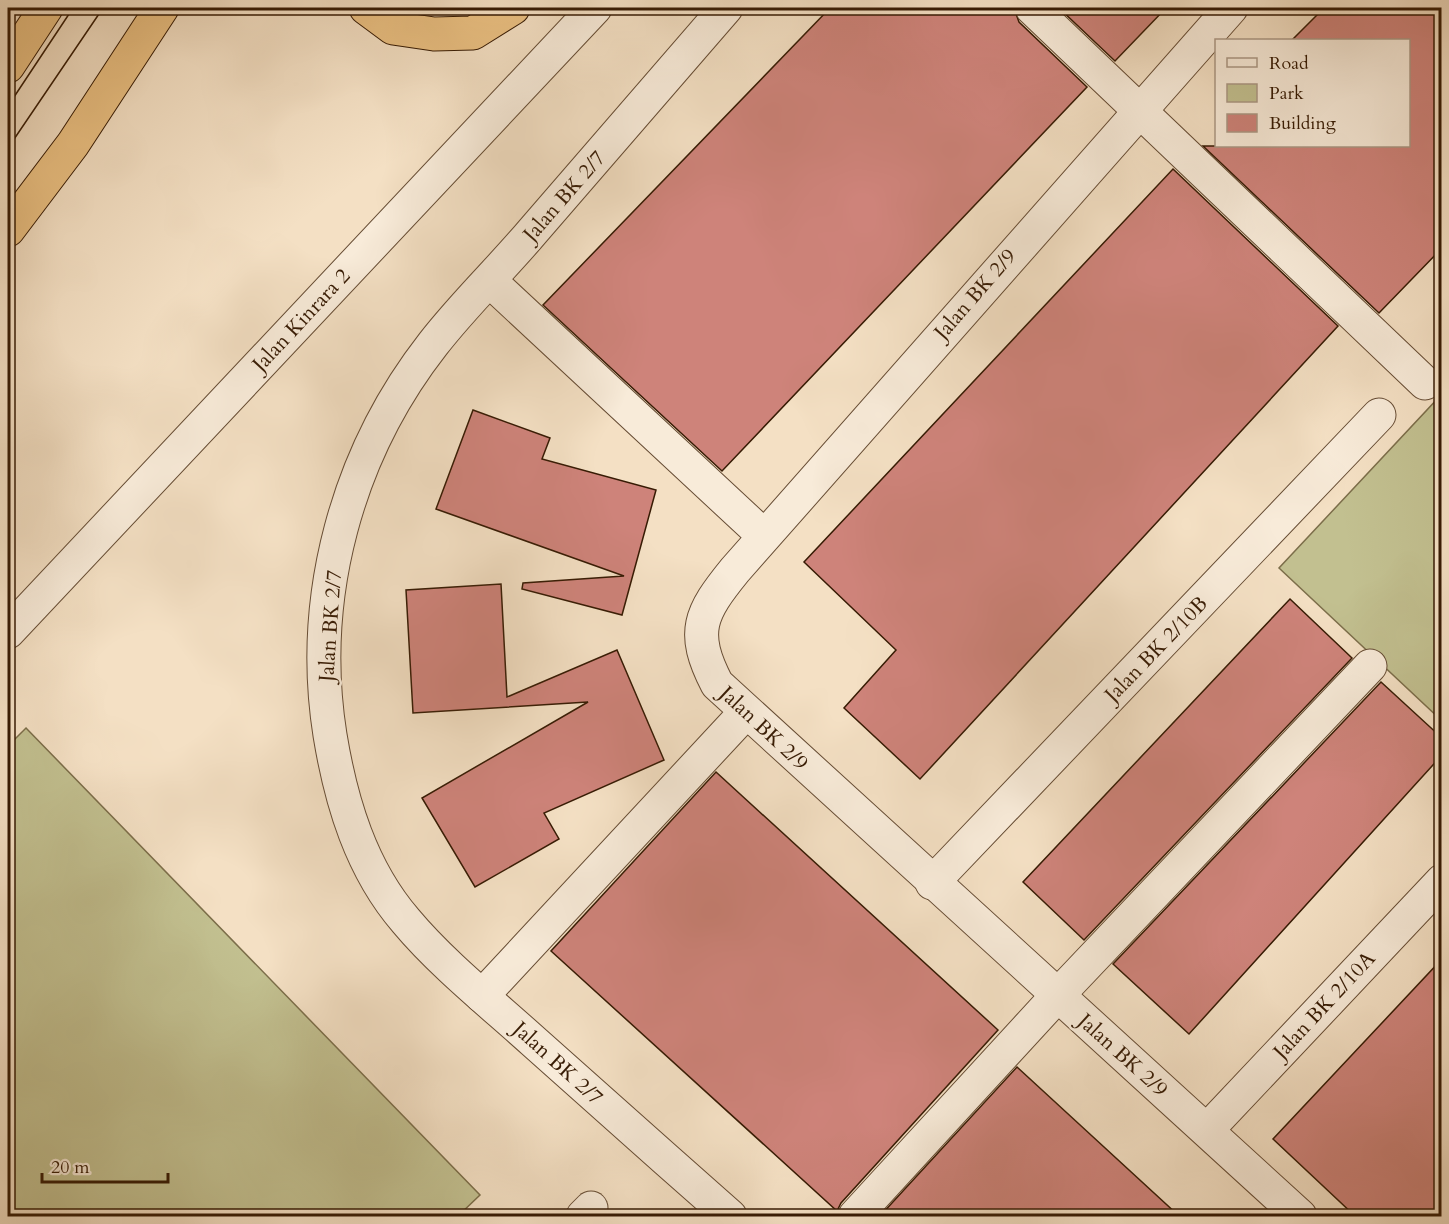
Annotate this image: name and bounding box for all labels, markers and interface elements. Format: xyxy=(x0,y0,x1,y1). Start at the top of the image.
legend xyxy=(1215,39,1410,147)
text: Road xyxy=(1269,51,1309,76)
text: Park xyxy=(1269,81,1304,106)
text: Building xyxy=(1269,111,1337,136)
street label: Jalan BK 2/7 xyxy=(515,144,612,250)
street label: Jalan BK 2/9 xyxy=(926,242,1023,348)
street label: Jalan Kinrara 2 xyxy=(244,262,357,381)
street label: Jalan BK 2/7 xyxy=(312,569,349,686)
street label: Jalan BK 2/10B xyxy=(1096,590,1214,711)
street label: Jalan BK 2/9 xyxy=(711,678,815,777)
street label: Jalan BK 2/10A xyxy=(1265,945,1382,1068)
street label: Jalan BK 2/9 xyxy=(1069,1005,1174,1104)
street label: Jalan BK 2/7 xyxy=(504,1013,609,1112)
scale bar xyxy=(42,1146,168,1184)
text: 20 m xyxy=(51,1155,90,1180)

